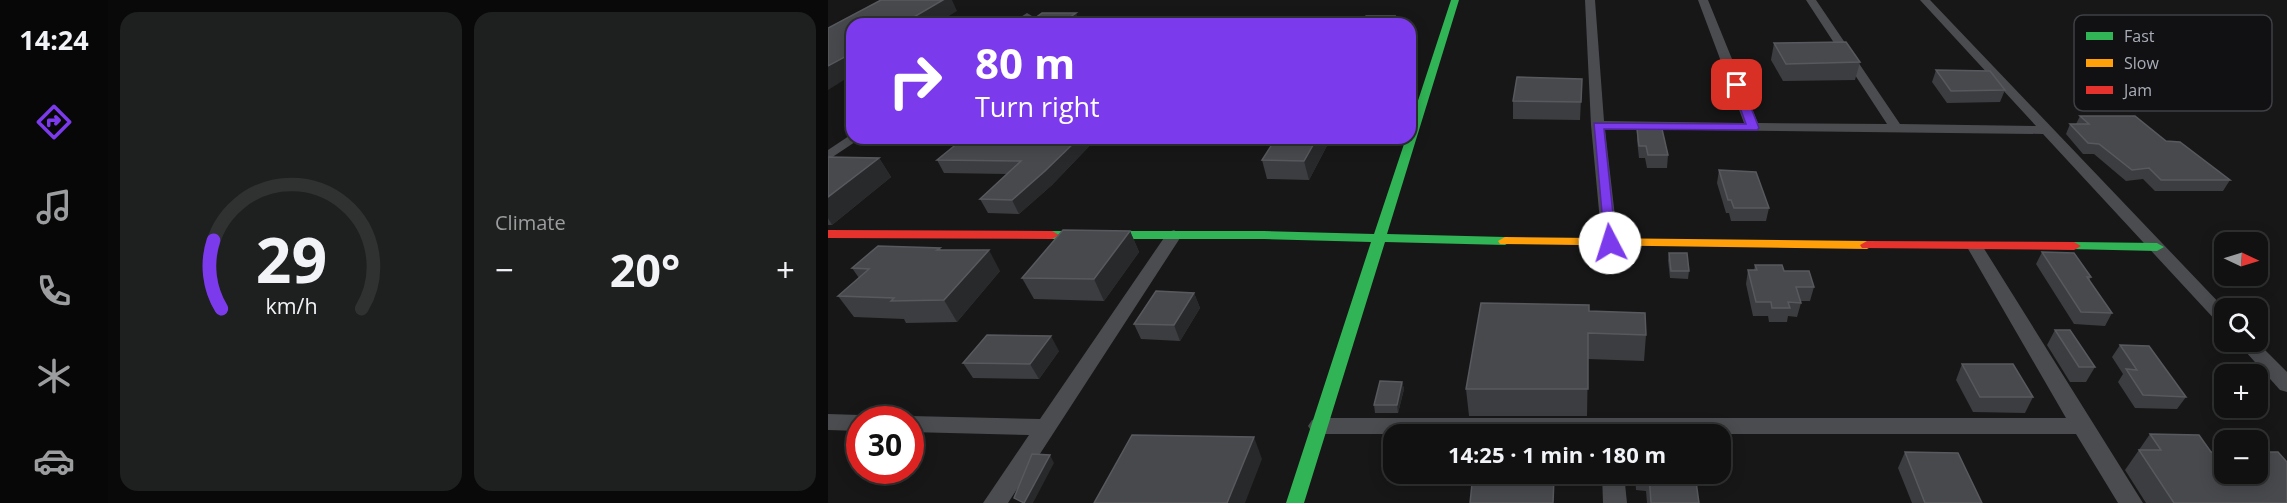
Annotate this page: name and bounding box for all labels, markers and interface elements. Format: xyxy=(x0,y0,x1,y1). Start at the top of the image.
legend xyxy=(2074,15,2272,111)
text: 14:24 xyxy=(19,21,89,58)
text: Fast xyxy=(2124,25,2155,47)
text: 80 m xyxy=(975,34,1075,91)
icon: right xyxy=(876,42,954,120)
text: Slow xyxy=(2124,52,2159,74)
pin xyxy=(1711,59,1762,110)
icon: arrive xyxy=(1720,68,1753,101)
text: Jam xyxy=(2122,79,2152,101)
text: Turn right xyxy=(975,88,1100,125)
icon: directions xyxy=(33,101,75,143)
icon: music xyxy=(33,186,75,228)
text: Climate xyxy=(495,209,566,236)
position arrow xyxy=(1578,211,1642,275)
text: 29 xyxy=(255,216,327,301)
north arrow xyxy=(2214,232,2268,286)
map controls xyxy=(2214,232,2268,484)
text: 20° xyxy=(610,239,680,300)
text: − xyxy=(495,247,514,292)
text: + xyxy=(776,247,795,292)
icon: phone xyxy=(33,270,75,312)
text: km/h xyxy=(265,291,317,320)
button: search xyxy=(2214,298,2268,352)
icon: climate xyxy=(33,355,75,397)
button: + xyxy=(2214,364,2268,418)
speed limit sign: 30 xyxy=(846,406,924,484)
button: − xyxy=(2214,430,2268,484)
text: 14:25 · 1 min · 180 m xyxy=(1448,439,1666,469)
icon: car xyxy=(33,440,75,482)

